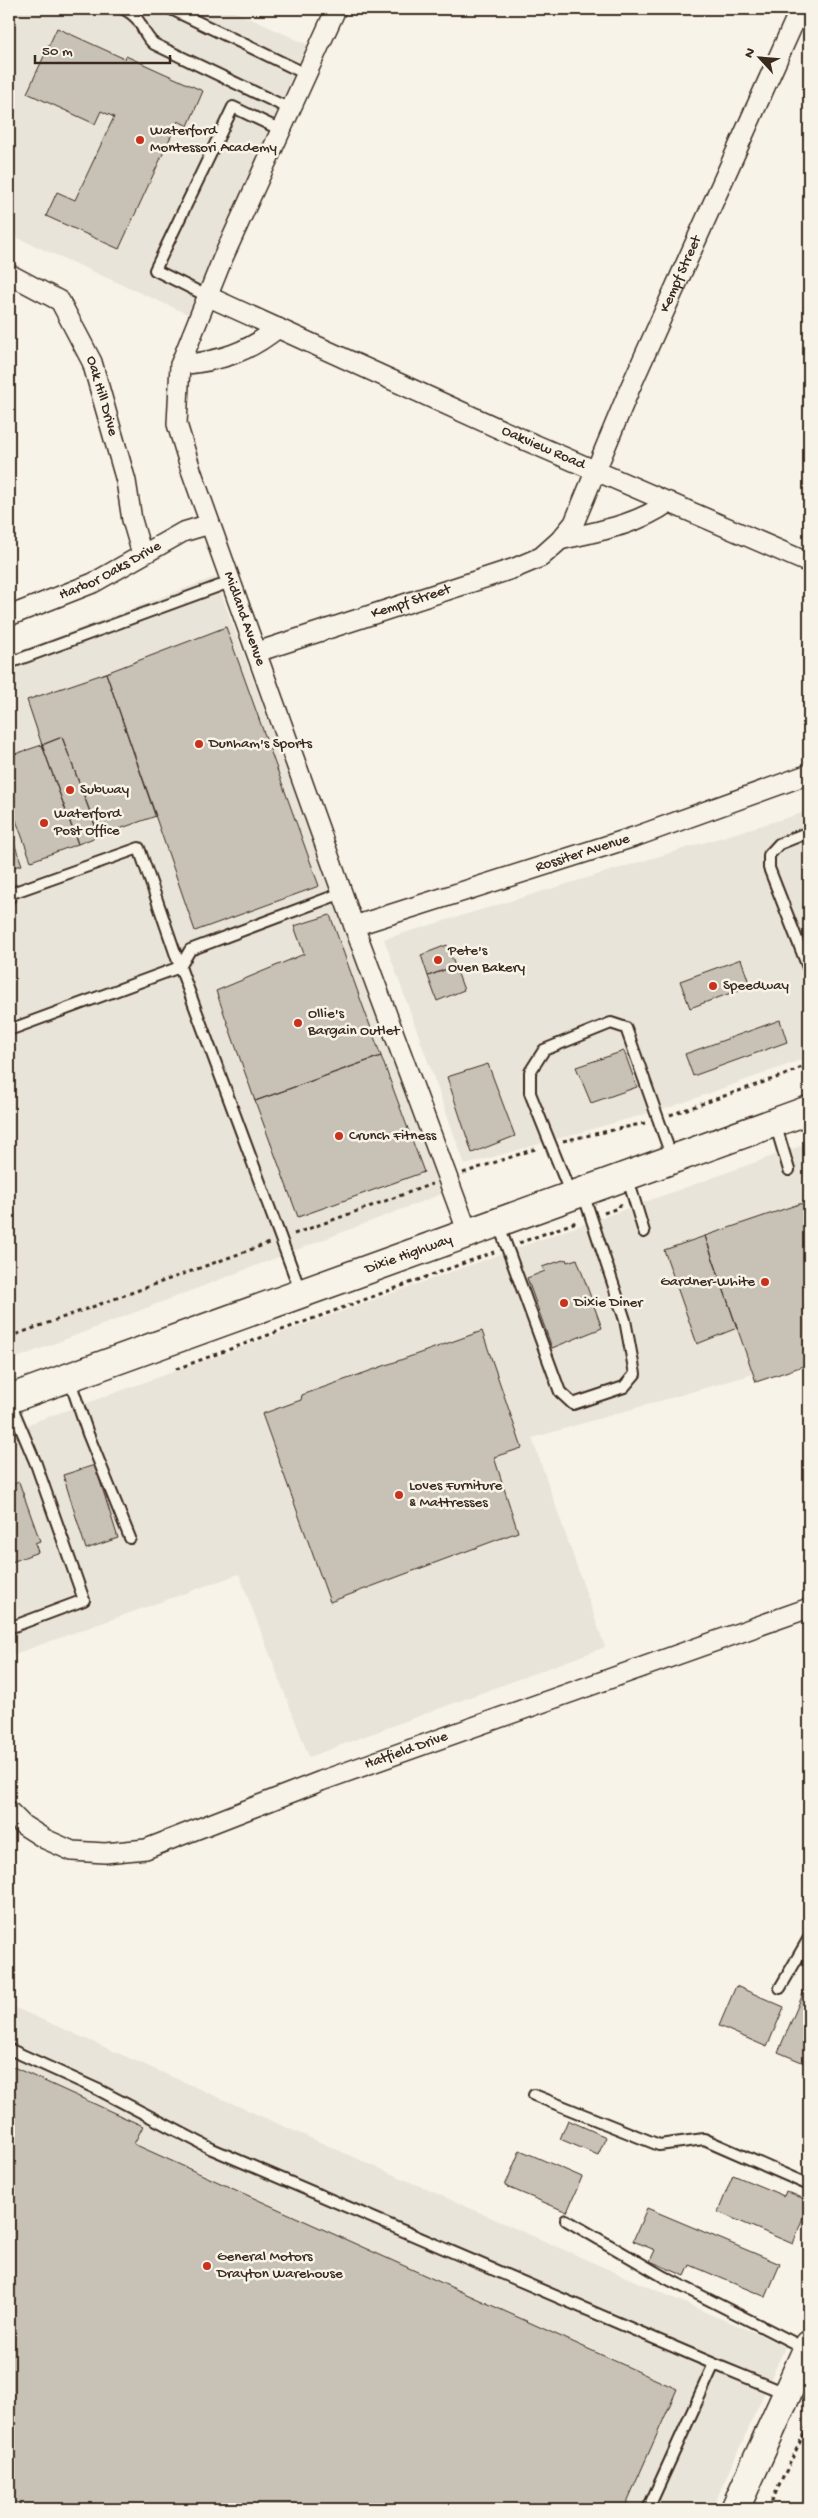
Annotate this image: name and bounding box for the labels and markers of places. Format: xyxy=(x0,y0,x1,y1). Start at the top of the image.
place label: Waterford Montessori Academy xyxy=(150,122,278,157)
marker: Waterford Montessori Academy xyxy=(134,134,146,146)
place label: Dunham's Sports xyxy=(208,735,312,753)
marker: Dunham's Sports xyxy=(193,738,205,750)
place label: Subway xyxy=(80,781,130,799)
marker: Subway xyxy=(64,784,76,796)
place label: Waterford Post Office xyxy=(53,805,122,840)
marker: Waterford Post Office xyxy=(38,817,50,829)
place label: Pete's Oven Bakery xyxy=(447,942,526,977)
marker: Pete's Oven Bakery xyxy=(432,954,444,966)
place label: Speedway xyxy=(723,977,790,995)
marker: Speedway xyxy=(707,980,719,992)
place label: Ollie's Bargain Outlet xyxy=(307,1005,401,1040)
marker: Ollie's Bargain Outlet xyxy=(292,1017,304,1029)
place label: Crunch Fitness xyxy=(349,1127,437,1145)
marker: Crunch Fitness xyxy=(333,1130,345,1142)
place label: Gardner-White xyxy=(660,1273,755,1291)
marker: Gardner-White xyxy=(759,1276,771,1288)
place label: Dixie Diner xyxy=(573,1294,644,1312)
marker: Dixie Diner xyxy=(558,1297,570,1309)
place label: Loves Furniture & Mattresses xyxy=(409,1477,503,1512)
marker: Loves Furniture & Mattresses xyxy=(393,1489,405,1501)
place label: General Motors Drayton Warehouse xyxy=(216,2248,343,2283)
marker: General Motors Drayton Warehouse xyxy=(201,2260,213,2272)

